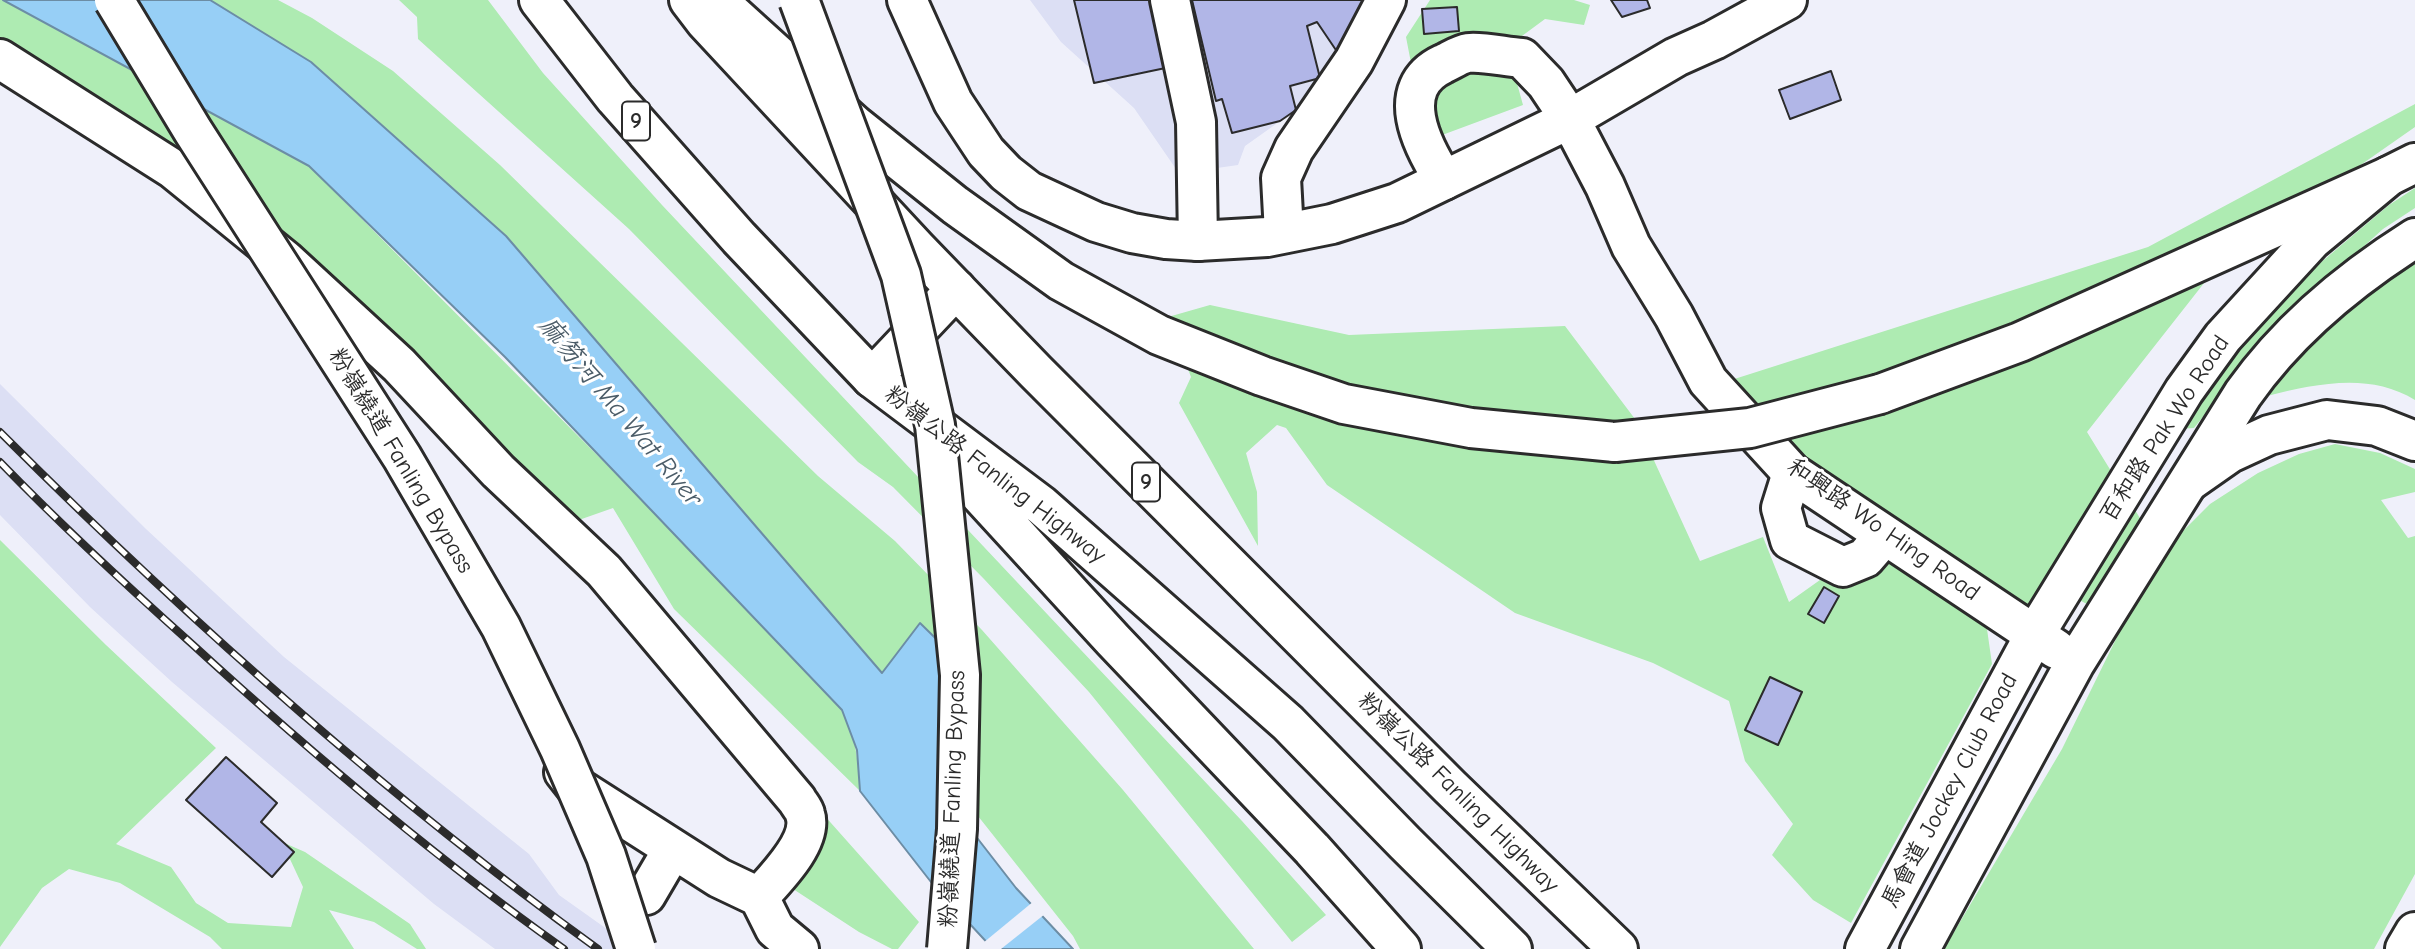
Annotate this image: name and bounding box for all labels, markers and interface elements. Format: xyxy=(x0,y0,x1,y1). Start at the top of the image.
road number: 9 xyxy=(622,102,650,140)
water label: 麻笏河 Ma Wat River xyxy=(532,311,708,513)
street label: 百和路 Pak Wo Road xyxy=(2094,330,2236,528)
street label: 粉嶺繞道 Fanling Bypass xyxy=(322,343,480,579)
street label: 粉嶺公路 Fanling Highway xyxy=(879,380,1111,570)
street label: 和興路 Wo Hing Road xyxy=(1781,452,1985,608)
road number: 9 xyxy=(1132,462,1160,502)
street label: 馬會道 Jockey Club Road xyxy=(1876,669,2024,913)
street label: 粉嶺繞道 Fanling Bypass xyxy=(934,670,972,928)
street label: 粉嶺公路 Fanling Highway xyxy=(1352,687,1564,899)

